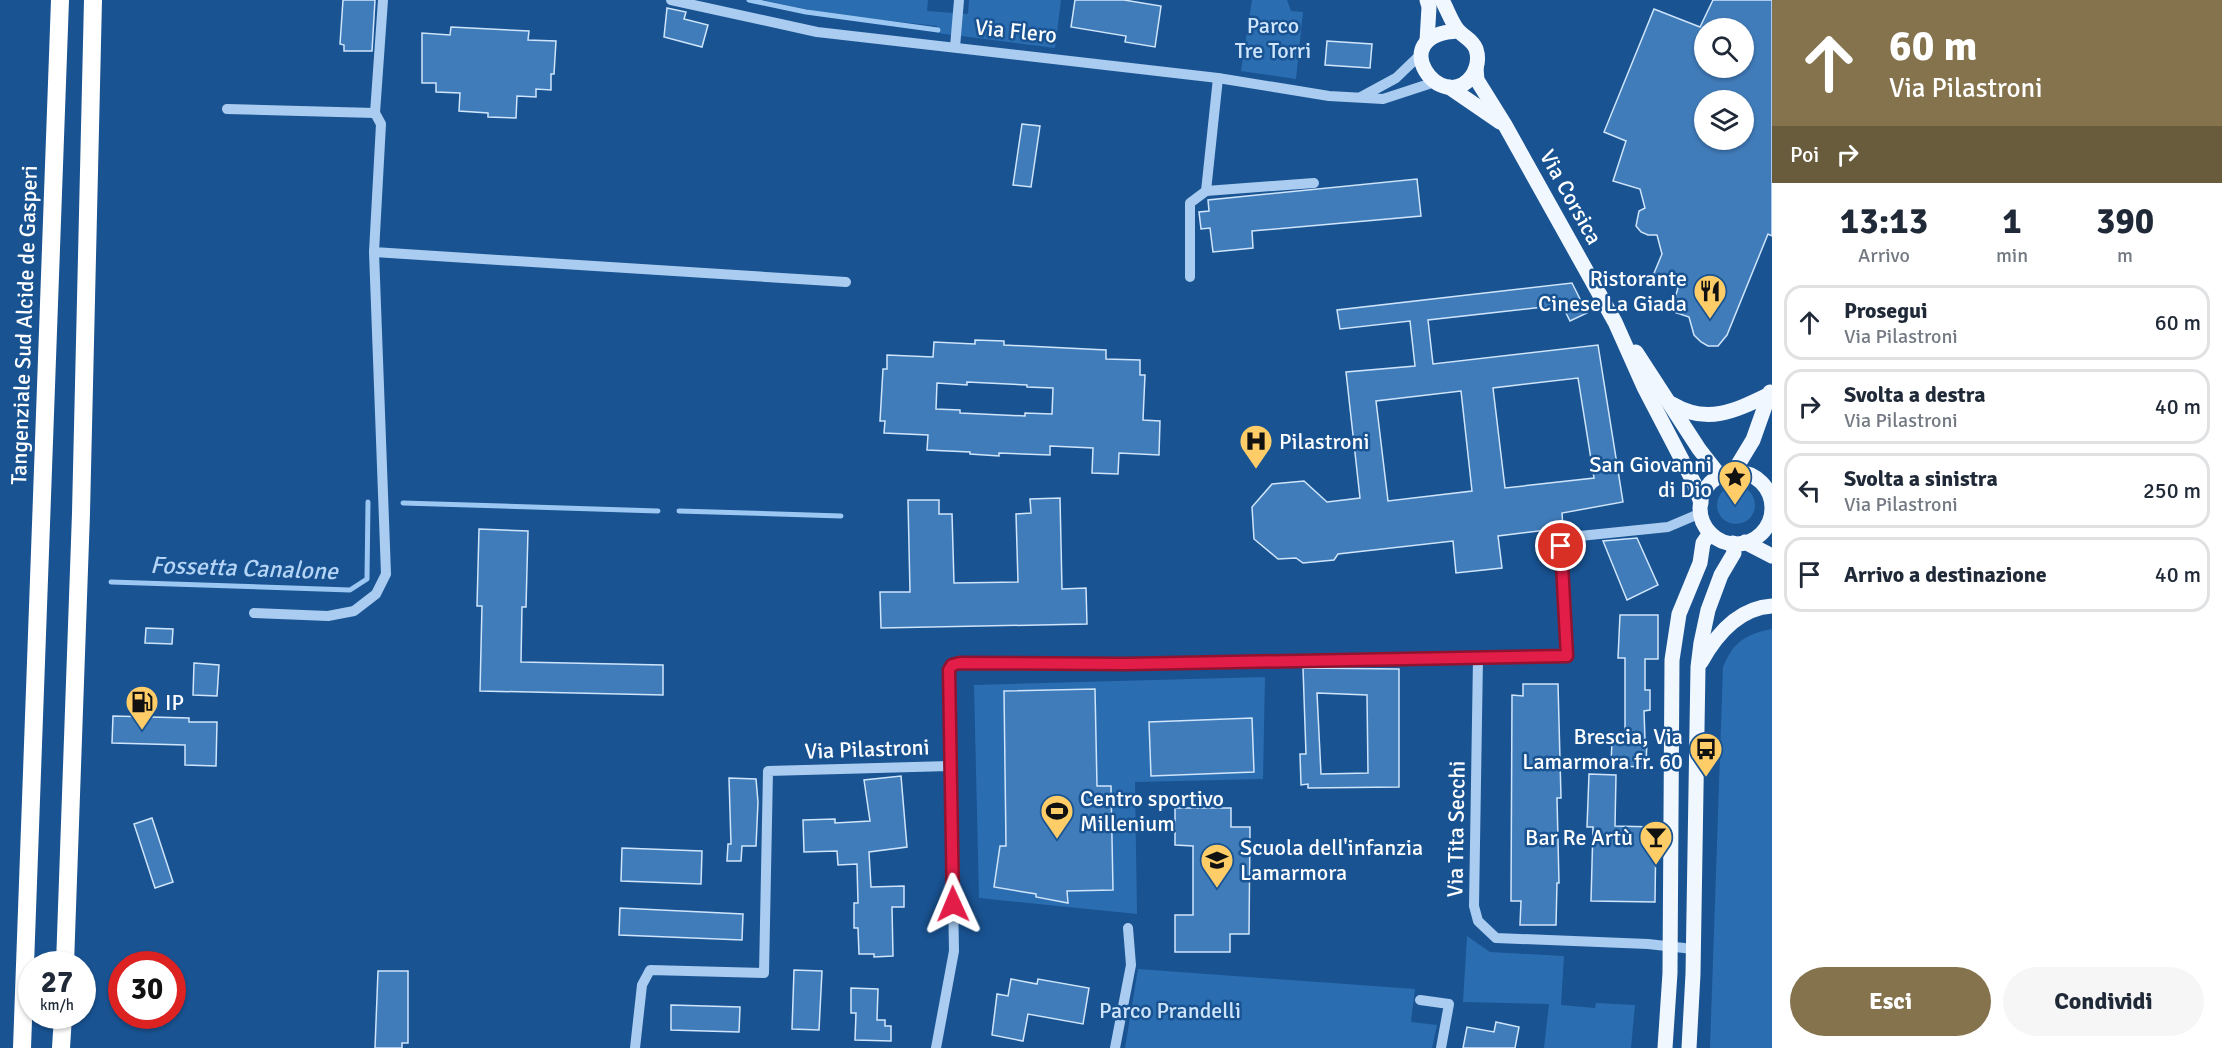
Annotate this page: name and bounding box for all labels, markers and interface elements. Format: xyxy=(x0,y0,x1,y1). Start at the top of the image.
park label: Parco Tre Torri xyxy=(1235,12,1311,64)
street label: Via Flero xyxy=(974,13,1058,49)
map controls xyxy=(1694,18,1754,150)
button: search xyxy=(1694,18,1754,78)
text: 60 m xyxy=(1889,21,1978,72)
icon: ahead xyxy=(1790,24,1868,102)
text: Via Pilastroni xyxy=(1889,72,2043,105)
button: layers xyxy=(1694,90,1754,150)
icon: right xyxy=(1831,138,1864,171)
text: Poi xyxy=(1790,141,1819,168)
street label: Via Corsica xyxy=(1534,145,1608,249)
street label: Tangenziale Sud Alcide de Gasperi xyxy=(5,165,43,485)
text: 13:13 xyxy=(1840,199,1928,244)
text: 1 xyxy=(2002,199,2022,244)
text: 390 xyxy=(2096,199,2154,244)
text: Arrivo xyxy=(1858,243,1910,268)
text: min xyxy=(1996,243,2028,268)
text: m xyxy=(2117,243,2133,268)
place label: Ristorante Cinese La Giada xyxy=(1538,265,1687,317)
restaurant icon: Ristorante Cinese La Giada xyxy=(1692,273,1728,320)
text: Prosegui xyxy=(1844,297,1928,324)
icon: ahead xyxy=(1793,306,1826,339)
text: 60 m xyxy=(2155,309,2201,336)
text: Via Pilastroni xyxy=(1844,324,1958,349)
text: Svolta a destra xyxy=(1844,381,1985,408)
icon: right xyxy=(1793,390,1826,423)
text: 40 m xyxy=(2155,393,2201,420)
text: Via Pilastroni xyxy=(1844,408,1958,433)
hospital icon: Pilastroni xyxy=(1238,423,1274,470)
place label: Pilastroni xyxy=(1279,428,1370,455)
place label: San Giovanni di Dio xyxy=(1589,451,1712,503)
place icon: San Giovanni di Dio xyxy=(1717,459,1753,506)
text: Svolta a sinistra xyxy=(1844,465,1998,492)
icon: left xyxy=(1793,474,1826,507)
text: 250 m xyxy=(2143,477,2201,504)
text: Via Pilastroni xyxy=(1844,492,1958,517)
pin xyxy=(1535,520,1586,571)
icon: arrive xyxy=(1544,529,1577,562)
water label: Fossetta Canalone xyxy=(150,550,339,586)
icon: arrive xyxy=(1793,558,1826,591)
text: Arrivo a destinazione xyxy=(1844,561,2047,588)
text: 40 m xyxy=(2155,561,2201,588)
fuel station icon: IP xyxy=(124,684,160,731)
place label: IP xyxy=(165,689,184,716)
place label: Brescia, Via Lamarmora fr. 60 xyxy=(1522,723,1683,775)
bus stop icon: Brescia, Via Lamarmora fr. 60 xyxy=(1688,731,1724,778)
street label: Via Pilastroni xyxy=(804,733,930,765)
street label: Via Tita Secchi xyxy=(1441,760,1471,898)
place label: Centro sportivo Millenium xyxy=(1080,785,1224,837)
sports icon: Centro sportivo Millenium xyxy=(1039,793,1075,840)
bar icon: Bar Re Artù xyxy=(1638,819,1674,866)
place label: Bar Re Artù xyxy=(1525,824,1633,851)
place label: Scuola dell'infanzia Lamarmora xyxy=(1240,834,1423,886)
school or university icon: Scuola dell'infanzia Lamarmora xyxy=(1199,842,1235,889)
position arrow xyxy=(921,872,985,936)
speed limit sign: 30 xyxy=(108,951,186,1029)
text: 27 xyxy=(41,964,73,1001)
button: Esci xyxy=(1790,967,1991,1036)
button: Condividi xyxy=(2003,967,2204,1036)
text: km/h xyxy=(40,996,74,1014)
park label: Parco Prandelli xyxy=(1099,997,1241,1024)

